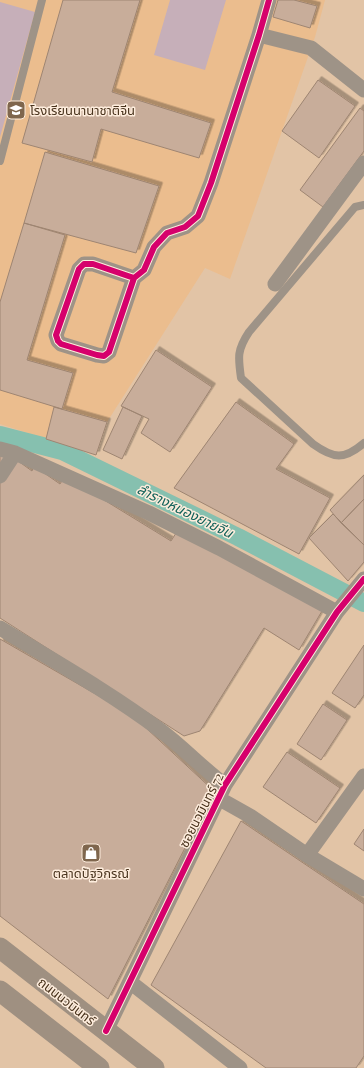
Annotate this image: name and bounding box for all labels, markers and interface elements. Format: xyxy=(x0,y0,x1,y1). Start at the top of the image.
school or university icon: โรงเรียนนานาชาติจีน xyxy=(5,99,27,121)
place label: โรงเรียนนานาชาติจีน xyxy=(30,101,135,118)
water label: ลำรางหนองยายจีน xyxy=(134,479,238,543)
street label: ซอยนวมินทร์ 72 xyxy=(174,770,227,850)
shop icon: ตลาดปัฐวิกรณ์ xyxy=(80,842,102,864)
place label: ตลาดปัฐวิกรณ์ xyxy=(53,864,129,881)
street label: ถนนนวมินทร์ xyxy=(35,973,100,1029)

